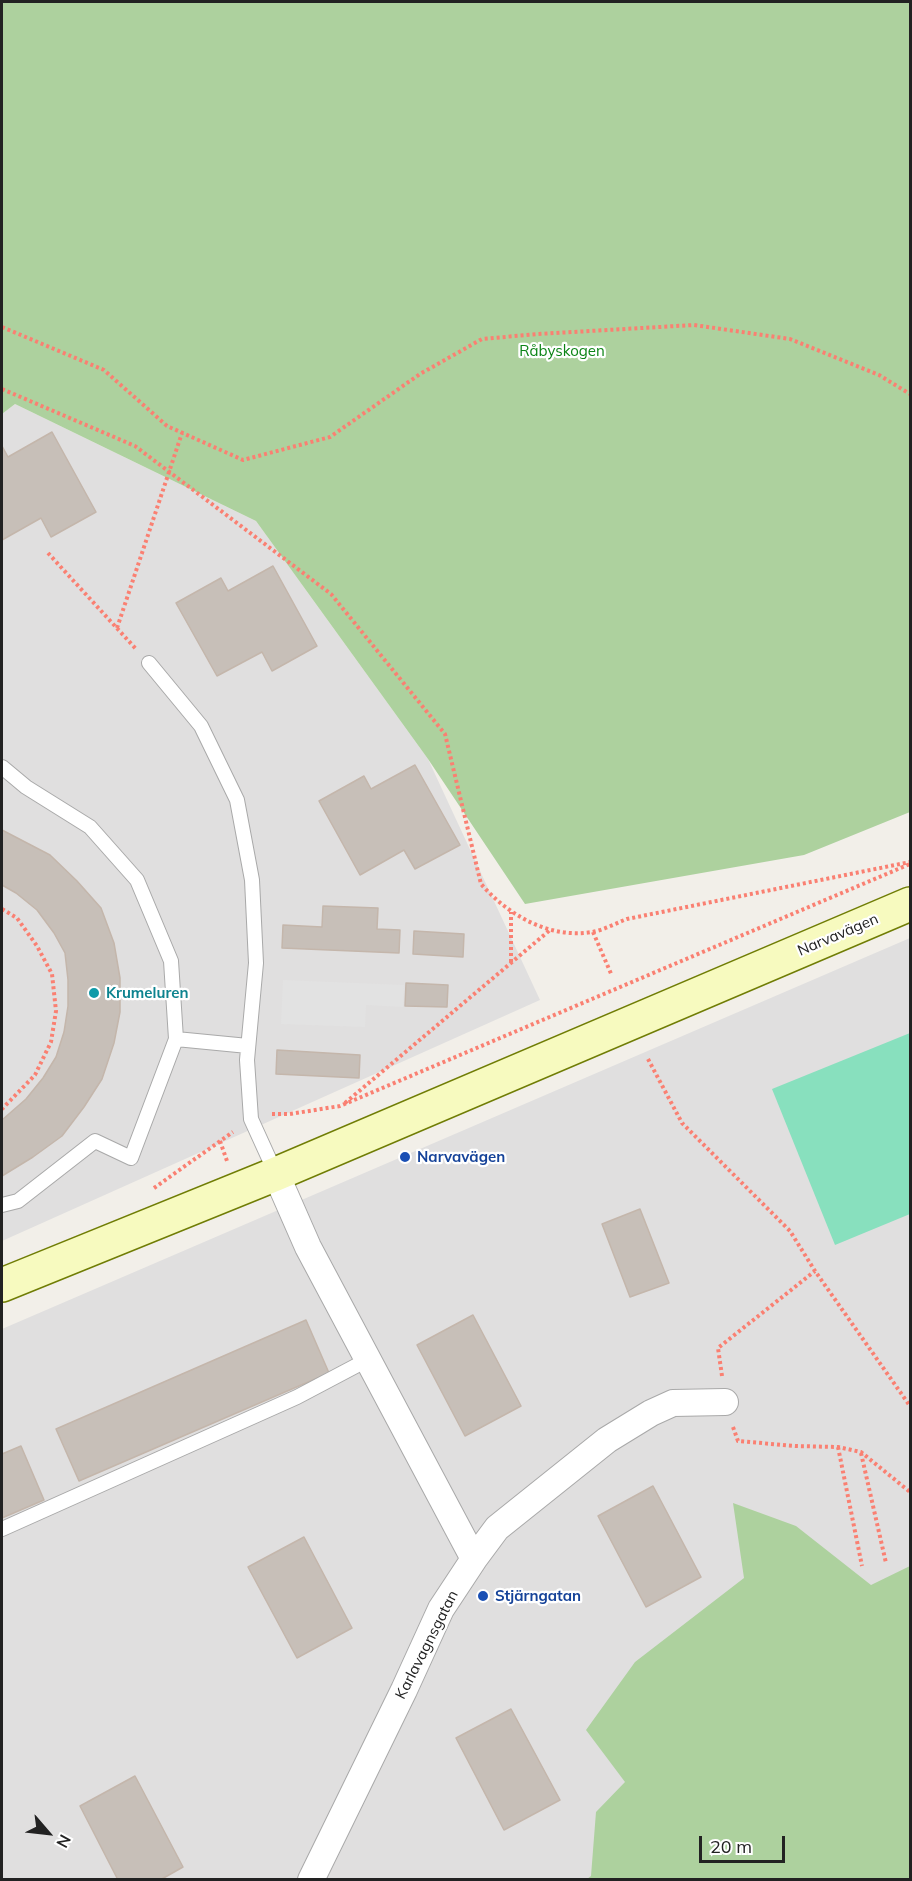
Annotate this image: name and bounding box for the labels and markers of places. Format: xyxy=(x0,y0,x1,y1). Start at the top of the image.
place label: Krumeluren xyxy=(106,984,188,1002)
marker: Krumeluren xyxy=(87,986,101,1000)
place label: Narvavägen xyxy=(417,1148,505,1166)
marker: Narvavägen xyxy=(398,1150,412,1164)
place label: Stjärngatan xyxy=(495,1587,581,1605)
marker: Stjärngatan xyxy=(476,1589,490,1603)

